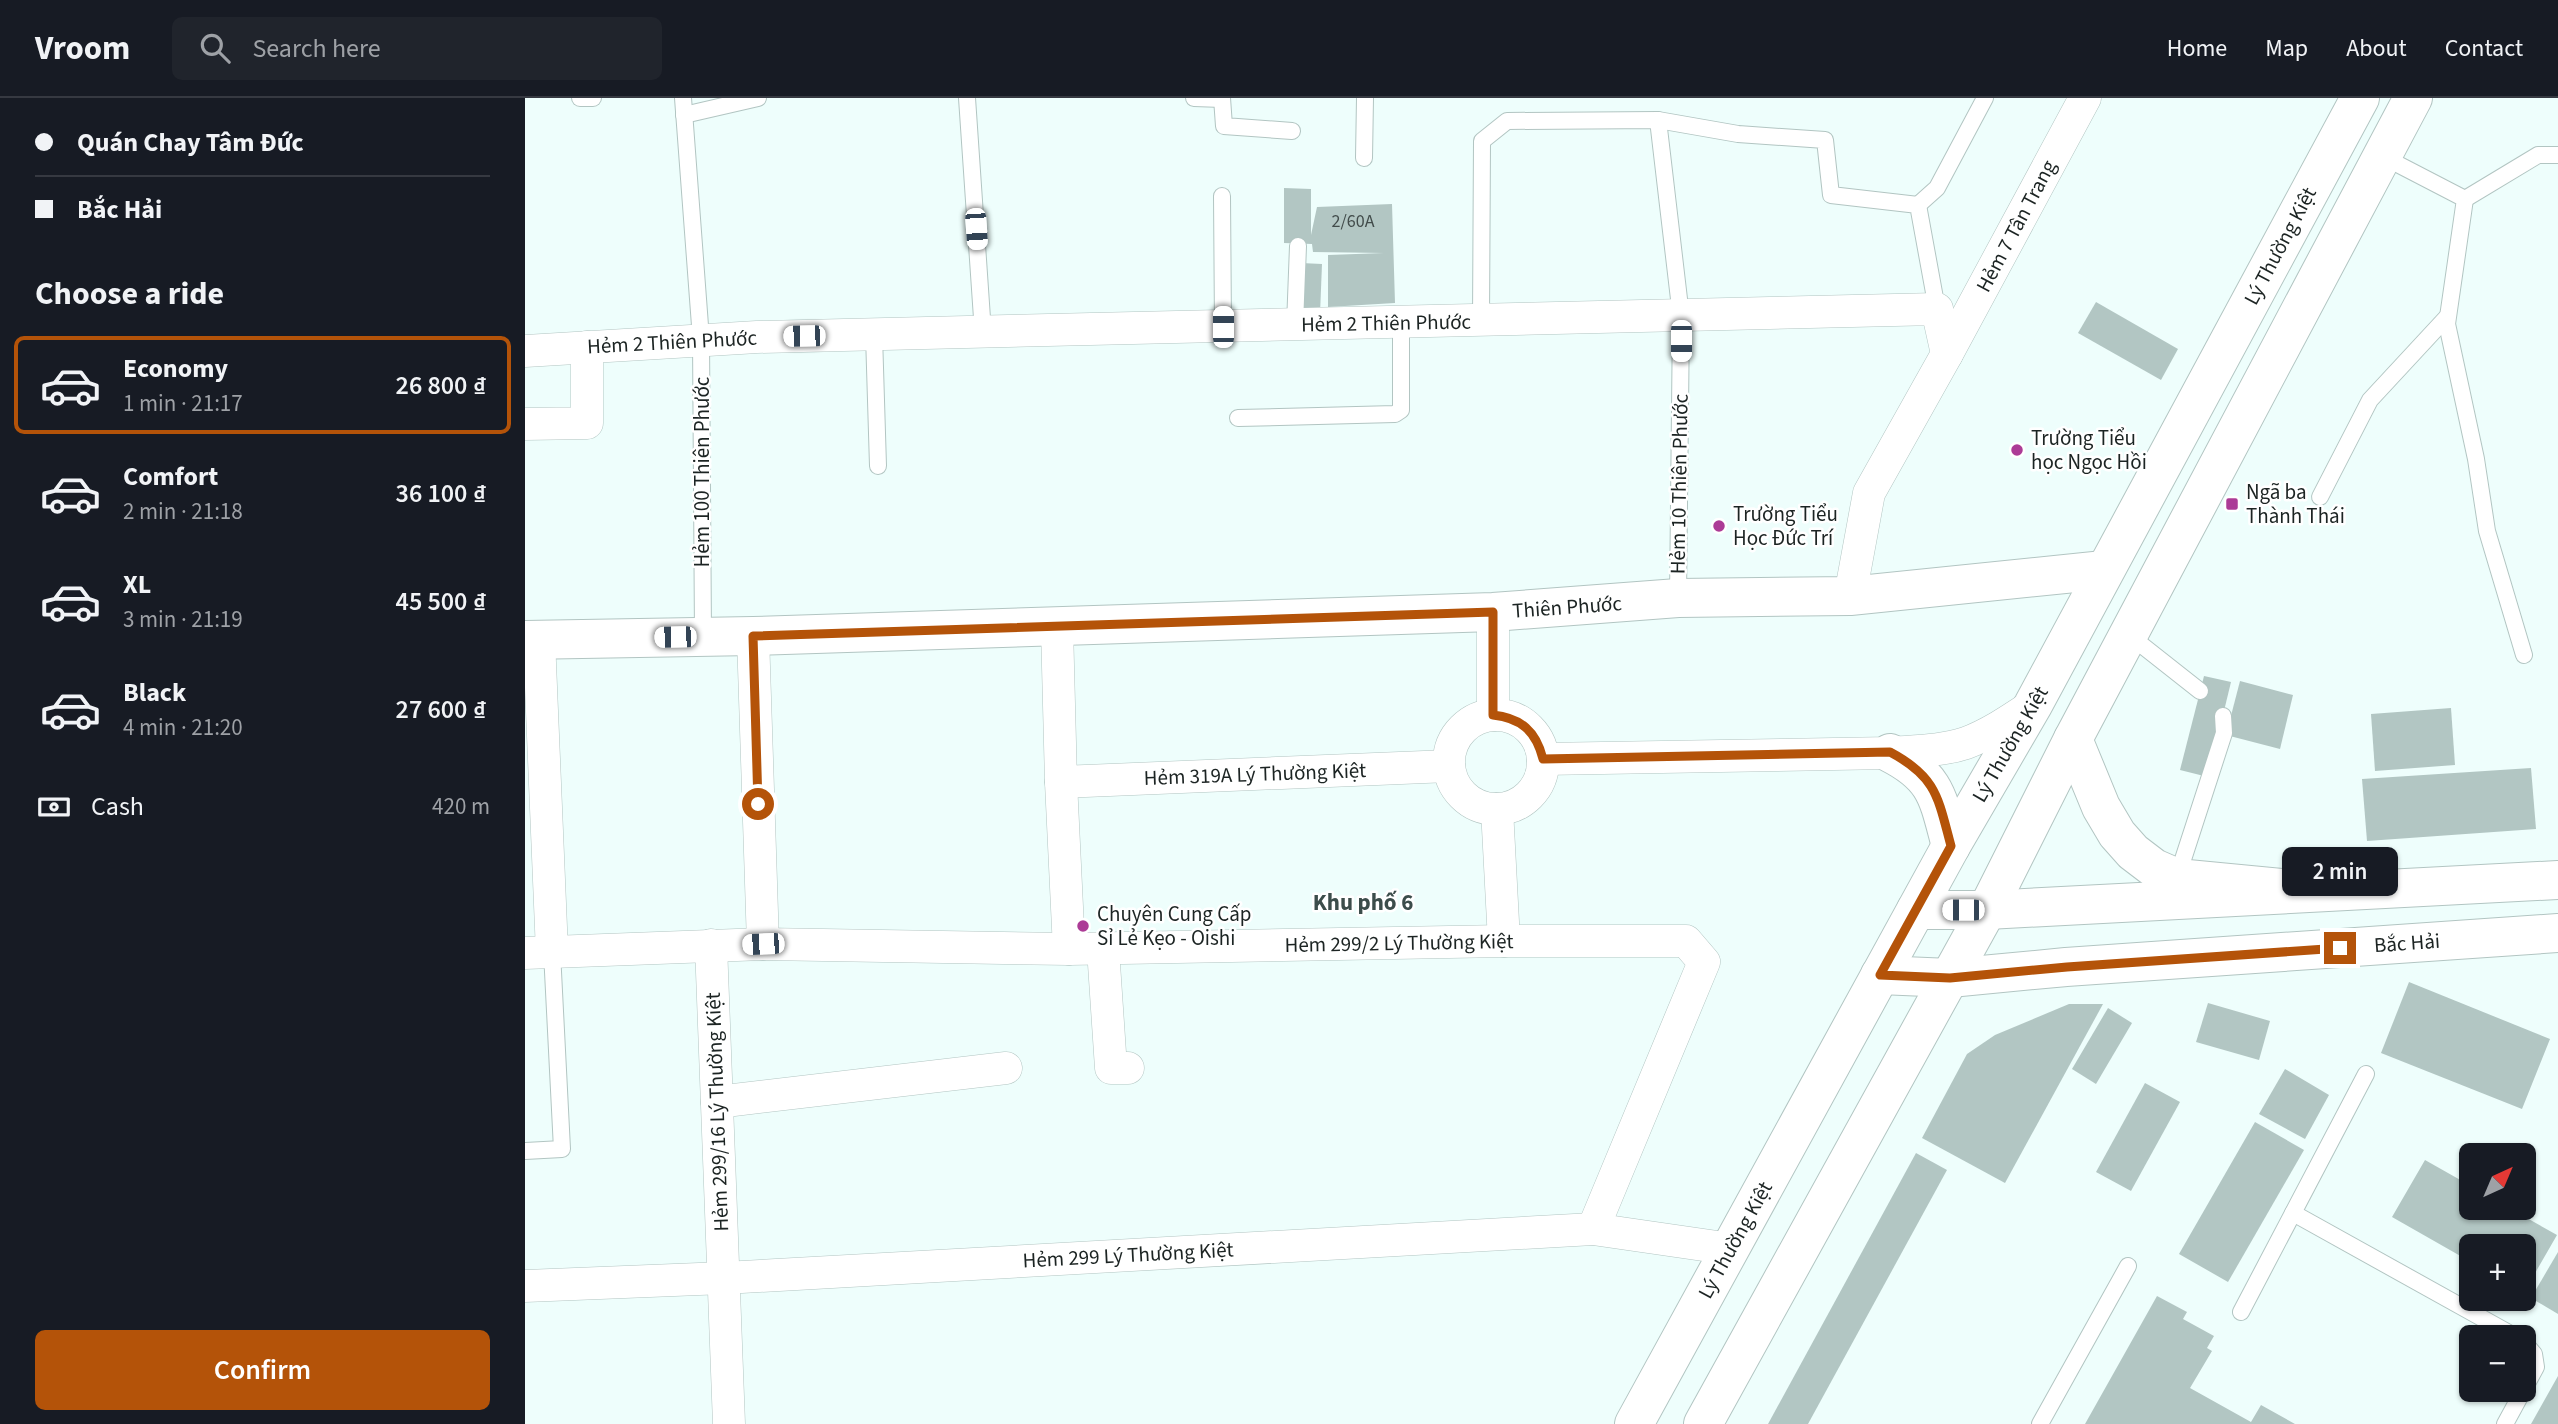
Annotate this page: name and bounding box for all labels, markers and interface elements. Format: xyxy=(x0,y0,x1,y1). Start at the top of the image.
search box xyxy=(172,17,662,80)
text: Vroom xyxy=(35,25,130,72)
icon: search xyxy=(196,29,234,67)
text: Search here xyxy=(252,30,381,67)
text: Home xyxy=(2167,31,2227,66)
text: Map xyxy=(2265,31,2308,66)
text: About xyxy=(2346,31,2407,66)
text: Contact xyxy=(2445,31,2523,66)
text: Quán Chay Tâm Đức xyxy=(77,124,304,161)
street label: Hẻm 7 Tân Trang xyxy=(1968,154,2064,298)
street label: Lý Thường Kiệt xyxy=(2236,182,2324,310)
text: Bắc Hải xyxy=(77,191,162,228)
car xyxy=(965,207,988,251)
house number: 2/60A xyxy=(1332,209,1375,234)
text: Choose a ride xyxy=(35,271,224,317)
car xyxy=(1213,306,1234,348)
street label: Hẻm 2 Thiên Phước xyxy=(1301,307,1472,339)
car xyxy=(1671,320,1692,362)
street label: Hẻm 2 Thiên Phước xyxy=(586,323,758,361)
car xyxy=(783,325,826,347)
text: Economy xyxy=(123,350,228,387)
icon: car xyxy=(39,354,102,417)
text: 26 800 ₫ xyxy=(396,367,486,404)
street label: Hẻm 100 Thiên Phước xyxy=(687,376,717,567)
text: 1 min · 21:17 xyxy=(123,387,243,420)
street label: Hẻm 10 Thiên Phước xyxy=(1662,393,1696,574)
place label: Trường Tiểu học Ngọc Hồi xyxy=(2031,423,2147,477)
marker: Trường Tiểu học Ngọc Hồi xyxy=(2009,442,2025,458)
text: Comfort xyxy=(123,458,218,495)
icon: car xyxy=(39,462,102,525)
text: 36 100 ₫ xyxy=(396,475,486,512)
place label: Ngã ba Thành Thái xyxy=(2246,477,2345,531)
text: 2 min · 21:18 xyxy=(123,495,243,528)
marker: Ngã ba Thành Thái xyxy=(2224,496,2240,512)
place label: Trường Tiểu Học Đức Trí xyxy=(1733,499,1838,553)
marker: Trường Tiểu Học Đức Trí xyxy=(1711,518,1727,534)
text: XL xyxy=(123,566,151,603)
icon: car xyxy=(39,570,102,633)
text: 45 500 ₫ xyxy=(396,583,486,620)
street label: Thiên Phước xyxy=(1511,588,1623,626)
text: 3 min · 21:19 xyxy=(123,603,243,636)
car xyxy=(654,626,697,648)
text: Black xyxy=(123,674,186,711)
icon: car xyxy=(39,678,102,741)
street label: Lý Thường Kiệt xyxy=(1965,680,2055,808)
text: 27 600 ₫ xyxy=(396,691,486,728)
text: 4 min · 21:20 xyxy=(123,711,243,744)
street label: Hẻm 319A Lý Thường Kiệt xyxy=(1143,755,1367,793)
icon: cash xyxy=(35,788,73,826)
text: Cash xyxy=(91,788,144,825)
route start xyxy=(742,788,774,820)
text: 420 m xyxy=(432,790,490,823)
callout: 2 min xyxy=(2282,846,2398,896)
text: 2 min xyxy=(2313,855,2367,888)
district label: Khu phố 6 xyxy=(1313,886,1413,919)
place label: Chuyên Cung Cấp Sỉ Lẻ Kẹo - Oishi xyxy=(1097,899,1251,953)
car xyxy=(1943,900,1985,921)
marker: Chuyên Cung Cấp Sỉ Lẻ Kẹo - Oishi xyxy=(1075,918,1091,934)
street label: Hẻm 299/2 Lý Thường Kiệt xyxy=(1284,926,1514,960)
street label: Bắc Hải xyxy=(2373,926,2441,960)
route end xyxy=(2324,932,2356,964)
car xyxy=(742,933,785,955)
street label: Hẻm 299/16 Lý Thường Kiệt xyxy=(698,992,736,1232)
north arrow xyxy=(2459,1143,2536,1220)
map controls xyxy=(2459,1143,2536,1402)
street label: Lý Thường Kiệt xyxy=(1690,1176,1780,1304)
street label: Hẻm 299 Lý Thường Kiệt xyxy=(1022,1234,1234,1276)
button: + xyxy=(2459,1234,2536,1311)
button: − xyxy=(2459,1325,2536,1402)
button: Confirm xyxy=(35,1330,490,1410)

